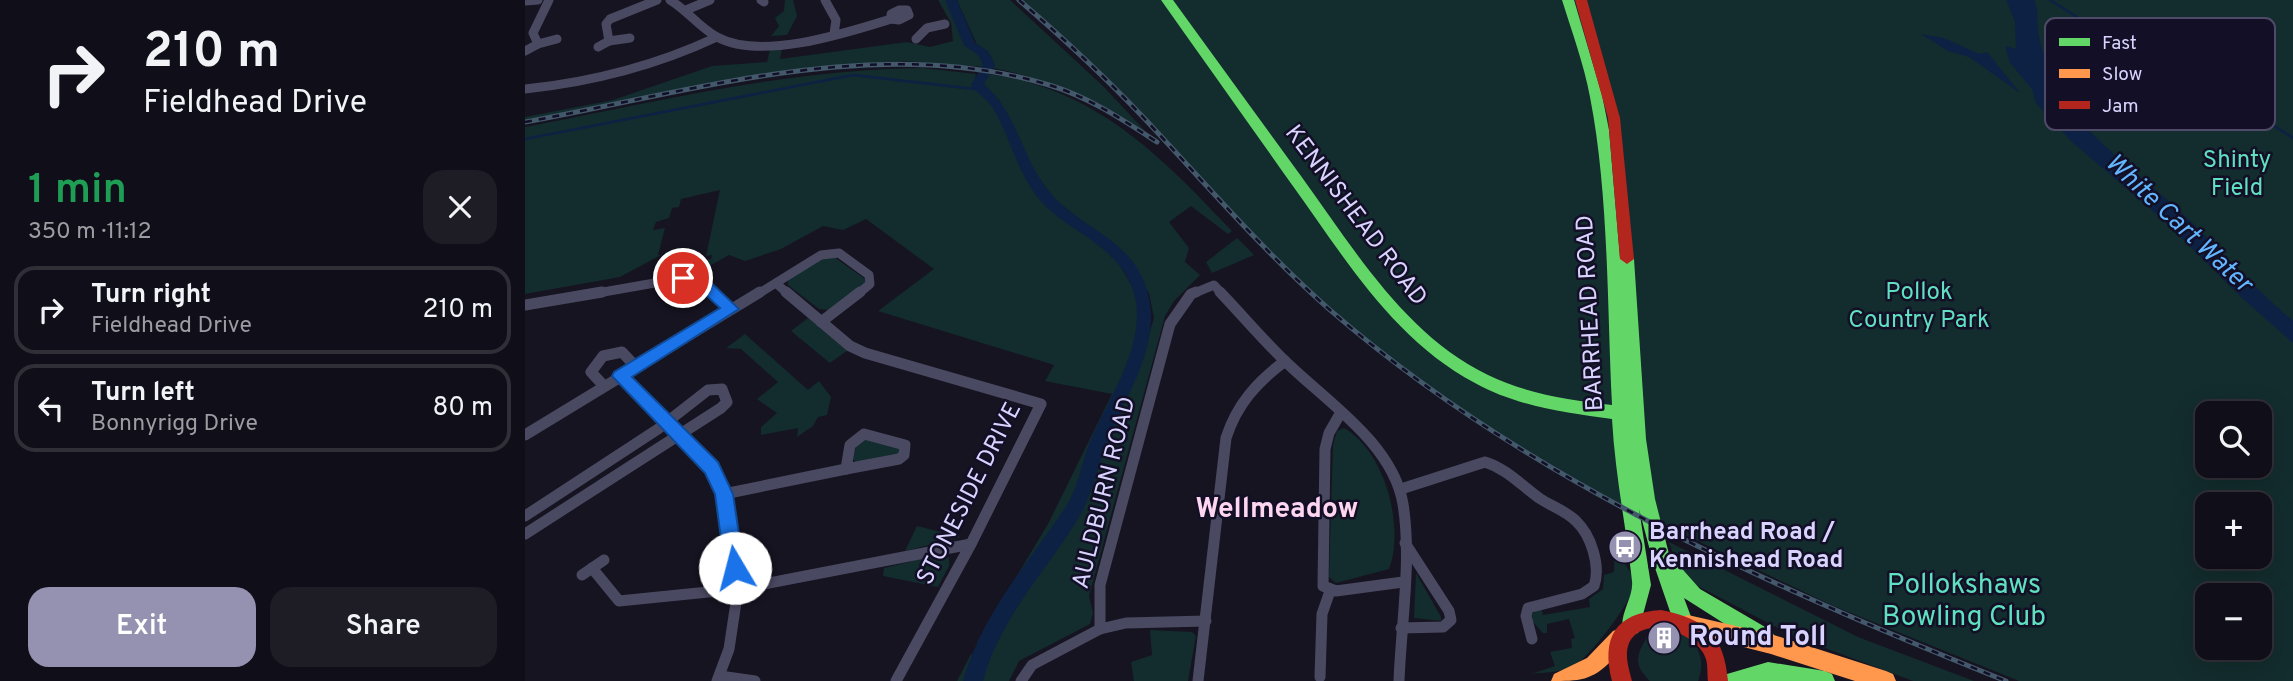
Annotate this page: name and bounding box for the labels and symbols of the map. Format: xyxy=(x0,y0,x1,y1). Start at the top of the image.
legend xyxy=(2045,18,2275,130)
text: Fast xyxy=(2102,32,2137,56)
text: Slow xyxy=(2102,63,2142,87)
text: Jam xyxy=(2102,95,2139,119)
street label: KENNISHEAD ROAD xyxy=(1277,120,1433,312)
park label: Shinty Field xyxy=(2203,146,2271,204)
water label: White Cart Water xyxy=(2097,147,2260,302)
street label: BARRHEAD ROAD xyxy=(1571,214,1611,412)
pin xyxy=(653,248,713,308)
park label: Pollok Country Park xyxy=(1848,278,1990,336)
street label: AULDBURN ROAD xyxy=(1067,394,1143,592)
street label: STONESIDE DRIVE xyxy=(911,398,1029,590)
district label: Wellmeadow xyxy=(1196,492,1358,528)
place label: Barrhead Road / Kennishead Road xyxy=(1649,518,1843,576)
bus stop icon: Barrhead Road / Kennishead Road xyxy=(1606,528,1644,566)
position arrow xyxy=(698,531,772,605)
park label: Pollokshaws Bowling Club xyxy=(1882,568,2046,636)
building icon: Round Toll xyxy=(1645,619,1683,657)
place label: Round Toll xyxy=(1689,620,1826,656)

